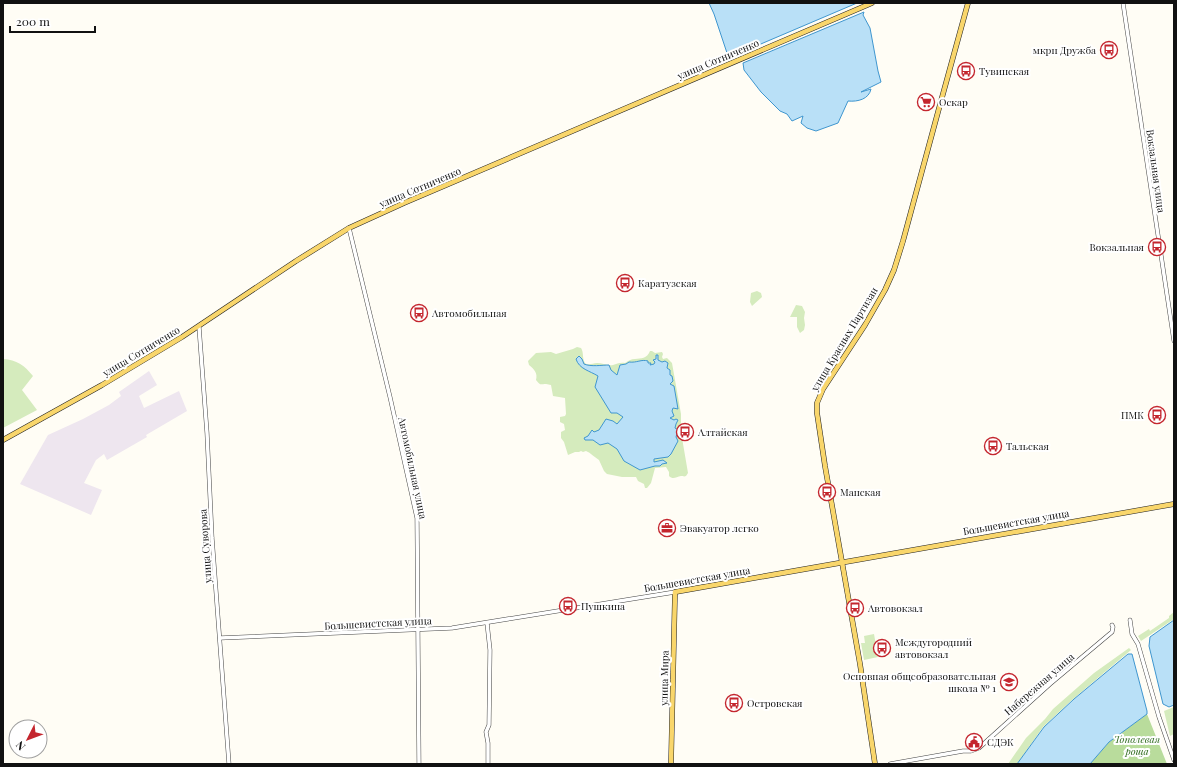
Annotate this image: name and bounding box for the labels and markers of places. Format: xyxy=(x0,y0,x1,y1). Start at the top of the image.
bus stop icon: мкрн Дружба xyxy=(1099,40,1119,60)
place label: мкрн Дружба xyxy=(1033,43,1096,57)
bus stop icon: Тувинская xyxy=(956,61,976,81)
place label: Тувинская xyxy=(979,64,1030,78)
supermarket icon: Оскар xyxy=(916,92,936,112)
place label: Оскар xyxy=(939,95,968,109)
bus stop icon: Вокзальная xyxy=(1147,237,1167,257)
place label: Вокзальная xyxy=(1090,240,1145,254)
bus stop icon: Каратузская xyxy=(615,273,635,293)
place label: Каратузская xyxy=(638,276,697,290)
bus stop icon: Автомобильная xyxy=(409,303,429,323)
place label: Автомобильная xyxy=(431,306,507,320)
bus stop icon: ПМК xyxy=(1147,405,1167,425)
place label: ПМК xyxy=(1121,408,1144,422)
bus stop icon: Алтайская xyxy=(675,422,695,442)
place label: Алтайская xyxy=(697,425,748,439)
bus stop icon: Тальская xyxy=(983,436,1003,456)
place label: Тальская xyxy=(1006,439,1049,453)
bus stop icon: Манская xyxy=(817,482,837,502)
place label: Манская xyxy=(840,485,881,499)
office icon: Эвакуатор легко xyxy=(657,518,677,538)
place label: Эвакуатор легко xyxy=(680,521,759,535)
bus stop icon: Пушкина xyxy=(558,596,578,616)
bus stop icon: Автовокзал xyxy=(845,598,865,618)
place label: Пушкина xyxy=(581,599,625,613)
place label: Автовокзал xyxy=(867,601,923,615)
place label: Междугородний автовокзал xyxy=(895,635,972,661)
bus stop icon: Междугородний автовокзал xyxy=(872,638,892,658)
place label: Основная общеобразовательная школа № 1 xyxy=(843,669,997,695)
school or university icon: Основная общеобразовательная школа № 1 xyxy=(999,672,1019,692)
bus stop icon: Островская xyxy=(724,693,744,713)
place label: Островская xyxy=(747,696,803,710)
public building icon: СДЭК xyxy=(964,732,984,752)
place label: СДЭК xyxy=(987,735,1014,749)

